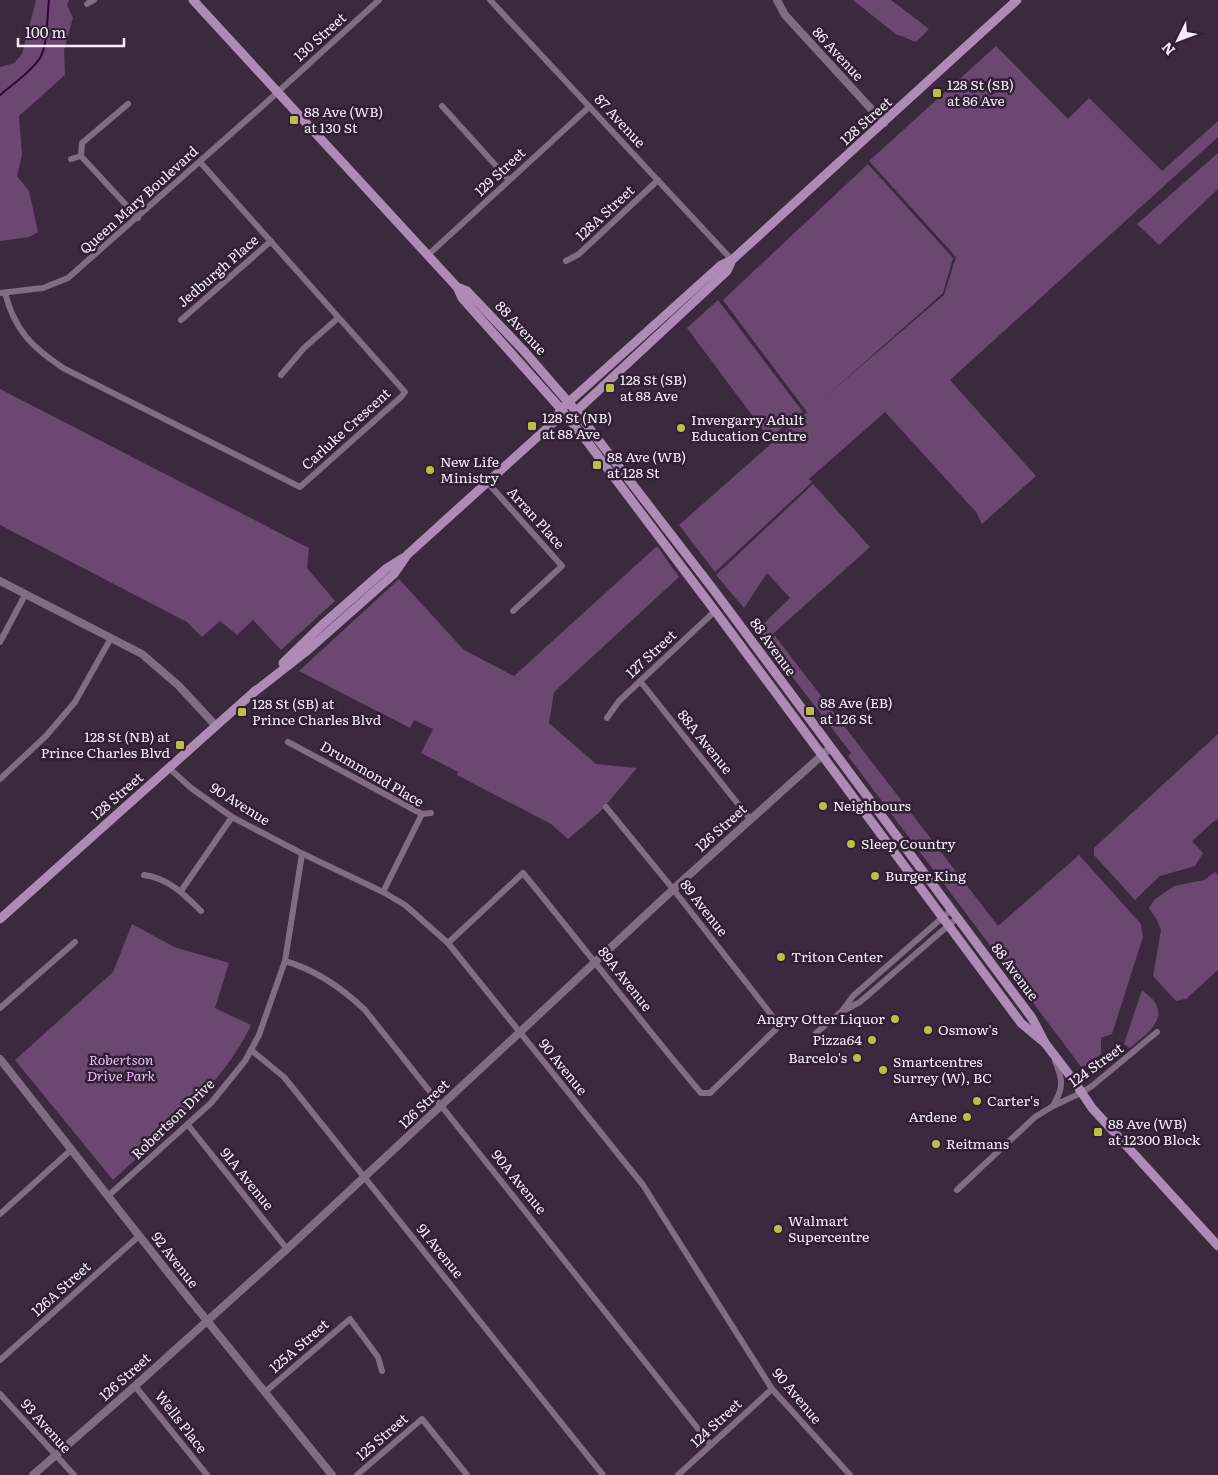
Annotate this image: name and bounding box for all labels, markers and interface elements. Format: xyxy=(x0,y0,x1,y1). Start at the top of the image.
street label: 130 Street xyxy=(289,7,350,65)
scale bar xyxy=(18,15,124,47)
north arrow xyxy=(1153,15,1203,65)
text: 100 m xyxy=(25,20,66,43)
street label: 86 Avenue xyxy=(809,22,869,85)
text: N xyxy=(1156,38,1179,60)
place label: 128 St (SB) at 86 Ave xyxy=(947,74,1014,110)
marker: 128 St (SB) at 86 Ave xyxy=(931,87,943,99)
street label: 87 Avenue xyxy=(591,89,651,152)
street label: 128 Street xyxy=(835,91,896,149)
place label: 88 Ave (WB) at 130 St xyxy=(304,101,383,137)
marker: 88 Ave (WB) at 130 St xyxy=(288,114,300,126)
street label: Queen Mary Boulevard xyxy=(75,140,202,258)
street label: 129 Street xyxy=(469,142,529,200)
street label: 128A Street xyxy=(571,180,638,245)
street label: Jedburgh Place xyxy=(172,229,262,311)
street label: 88 Avenue xyxy=(491,296,552,359)
place label: 128 St (SB) at 88 Ave xyxy=(620,369,687,405)
marker: 128 St (SB) at 88 Ave xyxy=(604,382,616,394)
street label: Carluke Crescent xyxy=(297,383,394,474)
place label: 128 St (NB) at 88 Ave xyxy=(542,407,612,443)
place label: Invergarry Adult Education Centre xyxy=(691,409,807,445)
marker: 128 St (NB) at 88 Ave xyxy=(526,420,538,432)
marker: Invergarry Adult Education Centre xyxy=(675,422,687,434)
place label: 88 Ave (WB) at 128 St xyxy=(607,446,686,482)
place label: New Life Ministry xyxy=(440,451,500,487)
marker: 88 Ave (WB) at 128 St xyxy=(591,459,603,471)
marker: New Life Ministry xyxy=(424,464,436,476)
street label: Arran Place xyxy=(503,482,570,553)
street label: 88 Avenue xyxy=(746,613,802,680)
street label: 127 Street xyxy=(621,624,680,682)
place label: 88 Ave (EB) at 126 St xyxy=(820,692,893,728)
place label: 128 St (SB) at Prince Charles Blvd xyxy=(252,693,382,729)
street label: 88A Avenue xyxy=(674,705,738,778)
marker: 88 Ave (EB) at 126 St xyxy=(804,705,816,717)
marker: 128 St (SB) at Prince Charles Blvd xyxy=(236,706,248,718)
place label: 128 St (NB) at Prince Charles Blvd xyxy=(41,726,170,762)
street label: Drummond Place xyxy=(317,735,428,811)
marker: 128 St (NB) at Prince Charles Blvd xyxy=(174,739,186,751)
street label: 128 Street xyxy=(86,767,147,824)
street label: 90 Avenue xyxy=(207,777,274,829)
place label: Neighbours xyxy=(833,795,911,815)
street label: 126 Street xyxy=(690,798,751,856)
marker: Neighbours xyxy=(817,800,829,812)
place label: Sleep Country xyxy=(861,833,956,853)
marker: Sleep Country xyxy=(845,838,857,850)
place label: Burger King xyxy=(885,865,966,885)
marker: Burger King xyxy=(869,870,881,882)
street label: 89 Avenue xyxy=(676,875,733,940)
street label: 88 Avenue xyxy=(988,938,1044,1004)
street label: 89A Avenue xyxy=(594,942,657,1015)
place label: Triton Center xyxy=(791,946,883,966)
marker: Triton Center xyxy=(775,951,787,963)
place label: Angry Otter Liquor xyxy=(757,1008,885,1028)
marker: Angry Otter Liquor xyxy=(889,1013,901,1025)
place label: Osmow's xyxy=(938,1019,998,1039)
marker: Osmow's xyxy=(922,1024,934,1036)
place label: Pizza64 xyxy=(813,1029,862,1049)
street label: 90 Avenue xyxy=(535,1034,593,1099)
marker: Pizza64 xyxy=(866,1034,878,1046)
street label: 124 Street xyxy=(1064,1037,1127,1091)
place label: Barcelo's xyxy=(788,1047,847,1067)
park label: Robertson Drive Park xyxy=(87,1049,155,1085)
place label: Smartcentres Surrey (W), BC xyxy=(893,1051,992,1087)
marker: Barcelo's xyxy=(851,1052,863,1064)
marker: Smartcentres Surrey (W), BC xyxy=(877,1064,889,1076)
street label: Robertson Drive xyxy=(126,1073,218,1163)
street label: 126 Street xyxy=(394,1074,453,1132)
place label: Carter's xyxy=(987,1090,1039,1110)
marker: Carter's xyxy=(971,1095,983,1107)
place label: Ardene xyxy=(909,1106,957,1126)
marker: Ardene xyxy=(961,1111,973,1123)
place label: 88 Ave (WB) at 12300 Block xyxy=(1108,1113,1201,1149)
marker: 88 Ave (WB) at 12300 Block xyxy=(1092,1126,1104,1138)
place label: Reitmans xyxy=(946,1133,1009,1153)
marker: Reitmans xyxy=(930,1138,942,1150)
street label: 91A Avenue xyxy=(216,1143,279,1214)
street label: 90A Avenue xyxy=(488,1145,552,1218)
place label: Walmart Supercentre xyxy=(788,1210,869,1246)
street label: 91 Avenue xyxy=(413,1219,469,1282)
marker: Walmart Supercentre xyxy=(772,1223,784,1235)
street label: 92 Avenue xyxy=(148,1227,204,1292)
street label: 126A Street xyxy=(26,1256,95,1320)
street label: 125A Street xyxy=(264,1314,333,1377)
street label: 126 Street xyxy=(94,1347,155,1405)
street label: 90 Avenue xyxy=(768,1363,827,1428)
street label: Wells Place xyxy=(151,1386,213,1457)
street label: 124 Street xyxy=(685,1393,746,1451)
street label: 93 Avenue xyxy=(17,1394,77,1457)
street label: 125 Street xyxy=(351,1408,412,1464)

